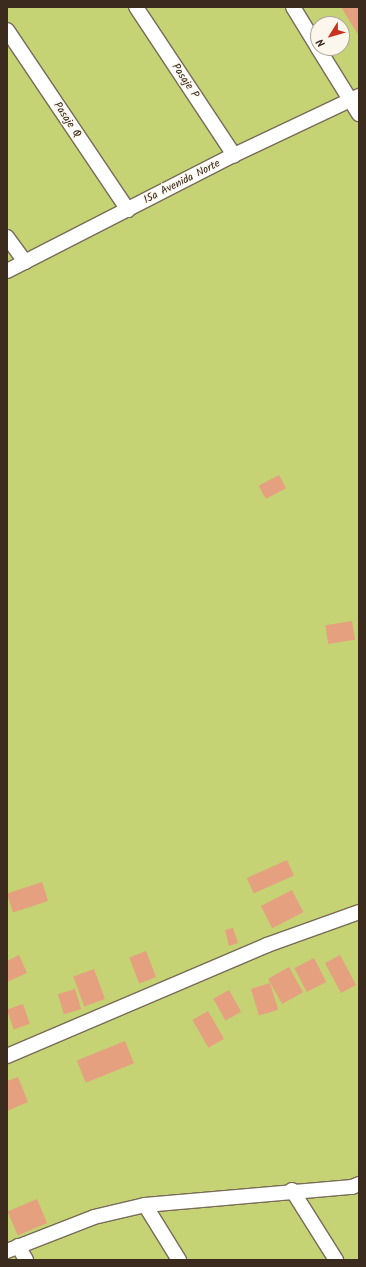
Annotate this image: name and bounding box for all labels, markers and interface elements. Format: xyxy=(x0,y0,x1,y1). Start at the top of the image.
north arrow xyxy=(310,16,350,56)
text: N xyxy=(312,34,330,51)
street label: Pasaje P xyxy=(169,61,201,101)
street label: Pasaje Q xyxy=(50,100,84,140)
street label: 15a Avenida Norte xyxy=(142,157,222,207)

